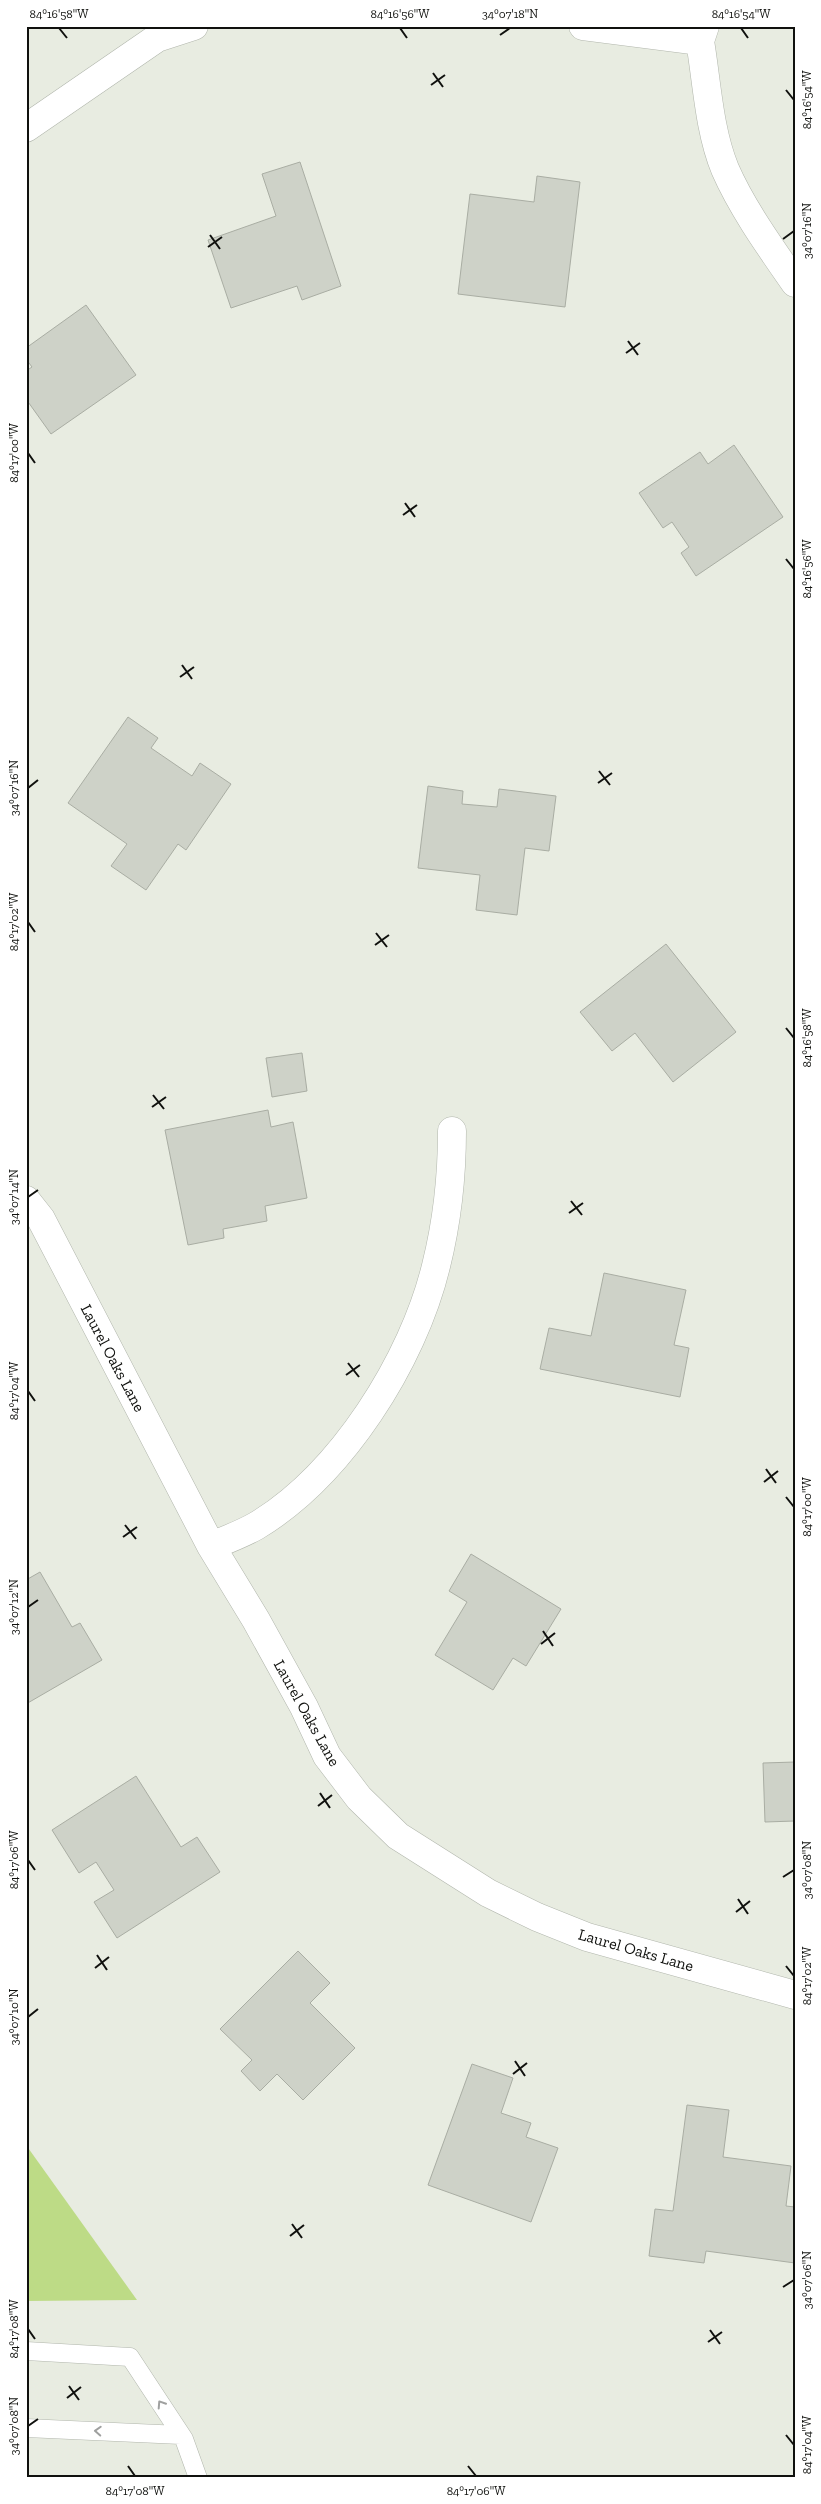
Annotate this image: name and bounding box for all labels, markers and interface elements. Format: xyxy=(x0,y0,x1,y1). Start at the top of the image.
text: 84°16'58"W xyxy=(30,7,89,21)
text: 84°16'56"W xyxy=(371,7,430,21)
text: 34°07'18"N xyxy=(482,7,538,21)
text: 84°16'54"W xyxy=(712,7,771,21)
text: 84°16'54"W xyxy=(800,70,814,129)
text: 34°07'16"N xyxy=(800,203,814,259)
text: 84°17'00"W xyxy=(7,423,21,483)
text: 84°16'56"W xyxy=(800,539,814,598)
text: 34°07'16"N xyxy=(7,760,21,816)
text: 84°17'02"W xyxy=(7,892,21,951)
text: 84°16'58"W xyxy=(800,1008,814,1067)
text: 34°07'14"N xyxy=(7,1169,21,1225)
street label: Laurel Oaks Lane xyxy=(77,1301,149,1415)
text: 84°17'04"W xyxy=(7,1361,21,1420)
text: 84°17'00"W xyxy=(800,1477,814,1537)
text: 34°07'12"N xyxy=(7,1579,21,1635)
street label: Laurel Oaks Lane xyxy=(270,1656,344,1770)
text: 84°17'06"W xyxy=(7,1830,21,1889)
text: 34°07'08"N xyxy=(800,1841,814,1899)
street label: Laurel Oaks Lane xyxy=(576,1924,696,1976)
text: 84°17'02"W xyxy=(800,1946,814,2005)
text: 34°07'10"N xyxy=(7,1989,21,2045)
text: 34°07'06"N xyxy=(800,2251,814,2309)
text: 84°17'08"W xyxy=(7,2299,21,2358)
text: 34°07'08"N xyxy=(7,2397,21,2455)
one-way arrow xyxy=(158,2400,167,2409)
text: 84°17'04"W xyxy=(800,2415,814,2474)
one-way arrow xyxy=(94,2426,102,2437)
text: 84°17'08"W xyxy=(106,2484,165,2498)
text: 84°17'06"W xyxy=(447,2484,506,2498)

